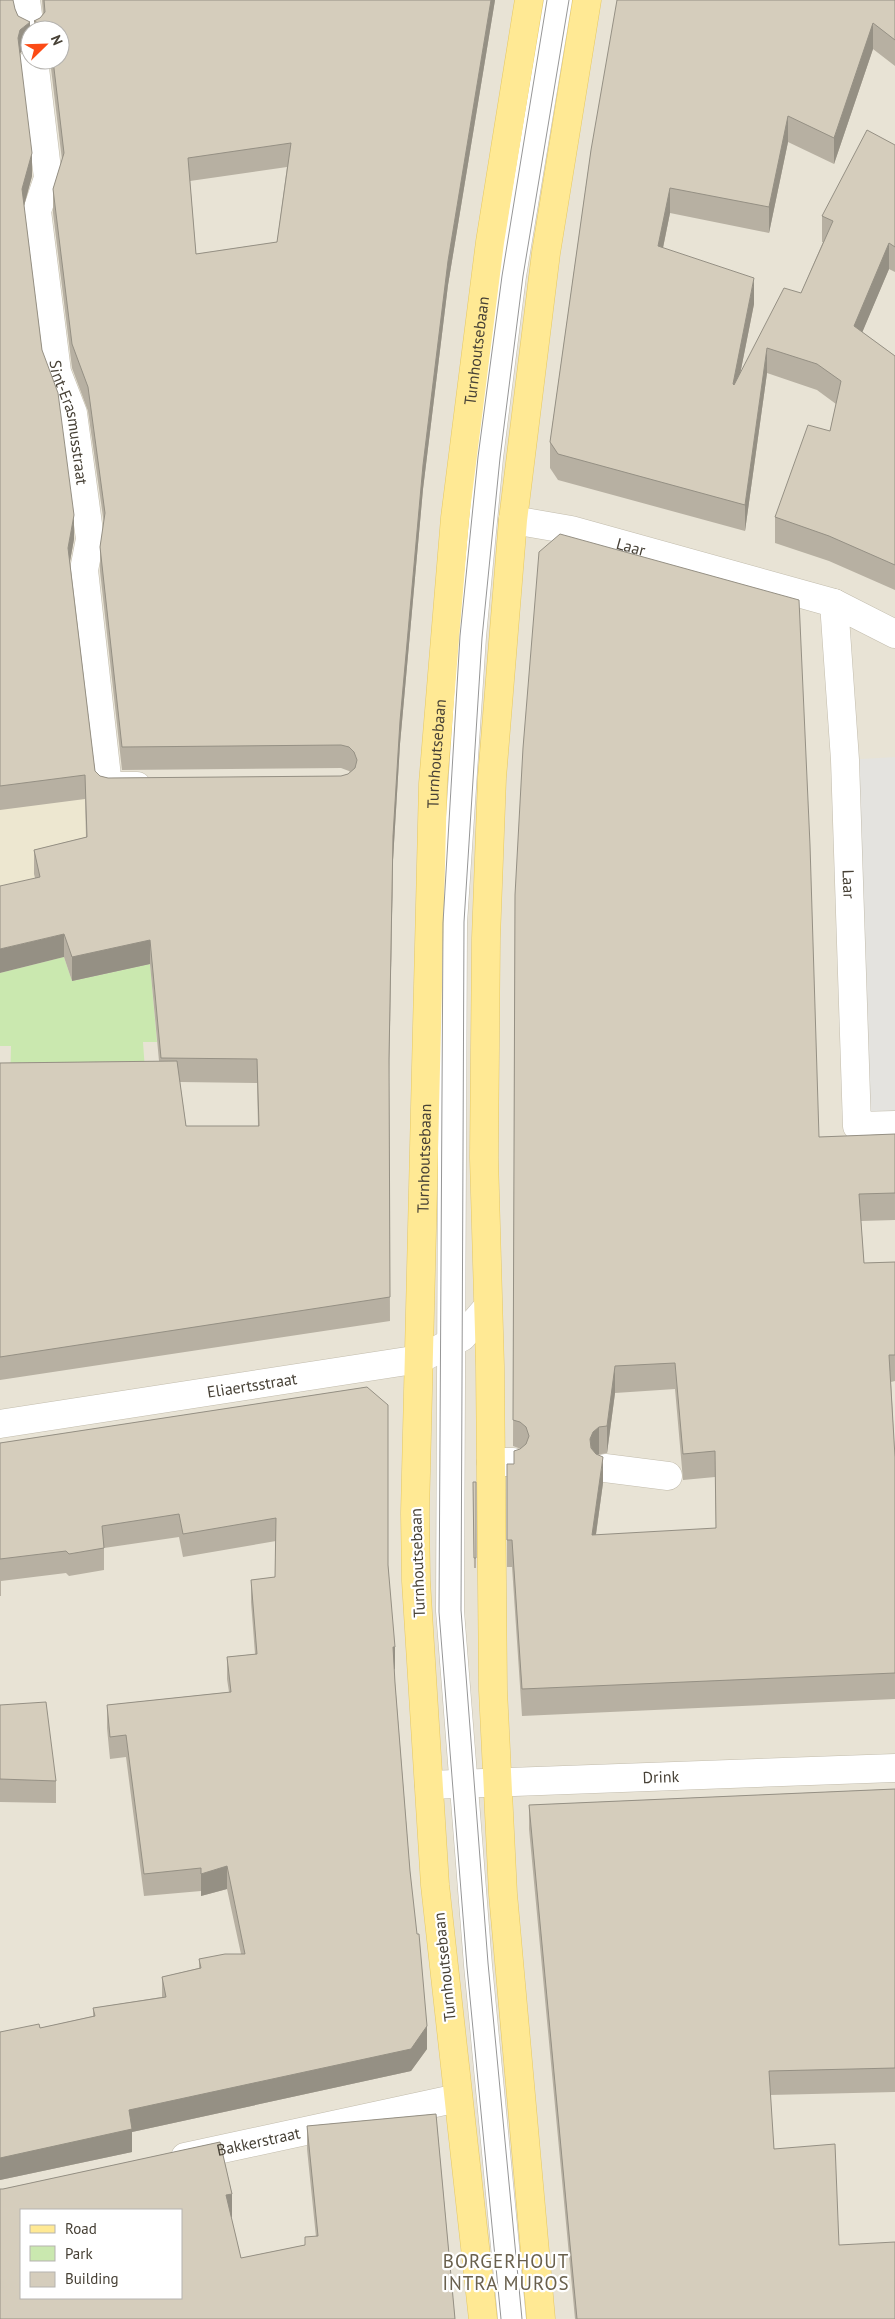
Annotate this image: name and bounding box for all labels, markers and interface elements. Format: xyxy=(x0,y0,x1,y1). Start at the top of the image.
north arrow xyxy=(20,20,70,70)
text: N xyxy=(47,32,67,48)
street label: Turnhoutsebaan xyxy=(459,295,493,406)
street label: Sint-Erasmusstraat xyxy=(46,359,93,487)
street label: Laar xyxy=(614,533,648,560)
street label: Turnhoutsebaan xyxy=(422,698,450,809)
street label: Laar xyxy=(839,869,860,900)
street label: Turnhoutsebaan xyxy=(412,1103,435,1213)
street label: Eliaertsstraat xyxy=(206,1368,299,1402)
street label: Turnhoutsebaan xyxy=(405,1508,429,1618)
street label: Drink xyxy=(642,1766,680,1787)
street label: Turnhoutsebaan xyxy=(428,1911,460,2023)
street label: Bakkerstraat xyxy=(215,2122,303,2160)
legend xyxy=(20,2209,182,2299)
text: Road xyxy=(65,2219,97,2238)
text: Park xyxy=(65,2244,93,2263)
district label: BORGERHOUT INTRA MUROS xyxy=(442,2249,570,2295)
text: Building xyxy=(65,2269,119,2288)

